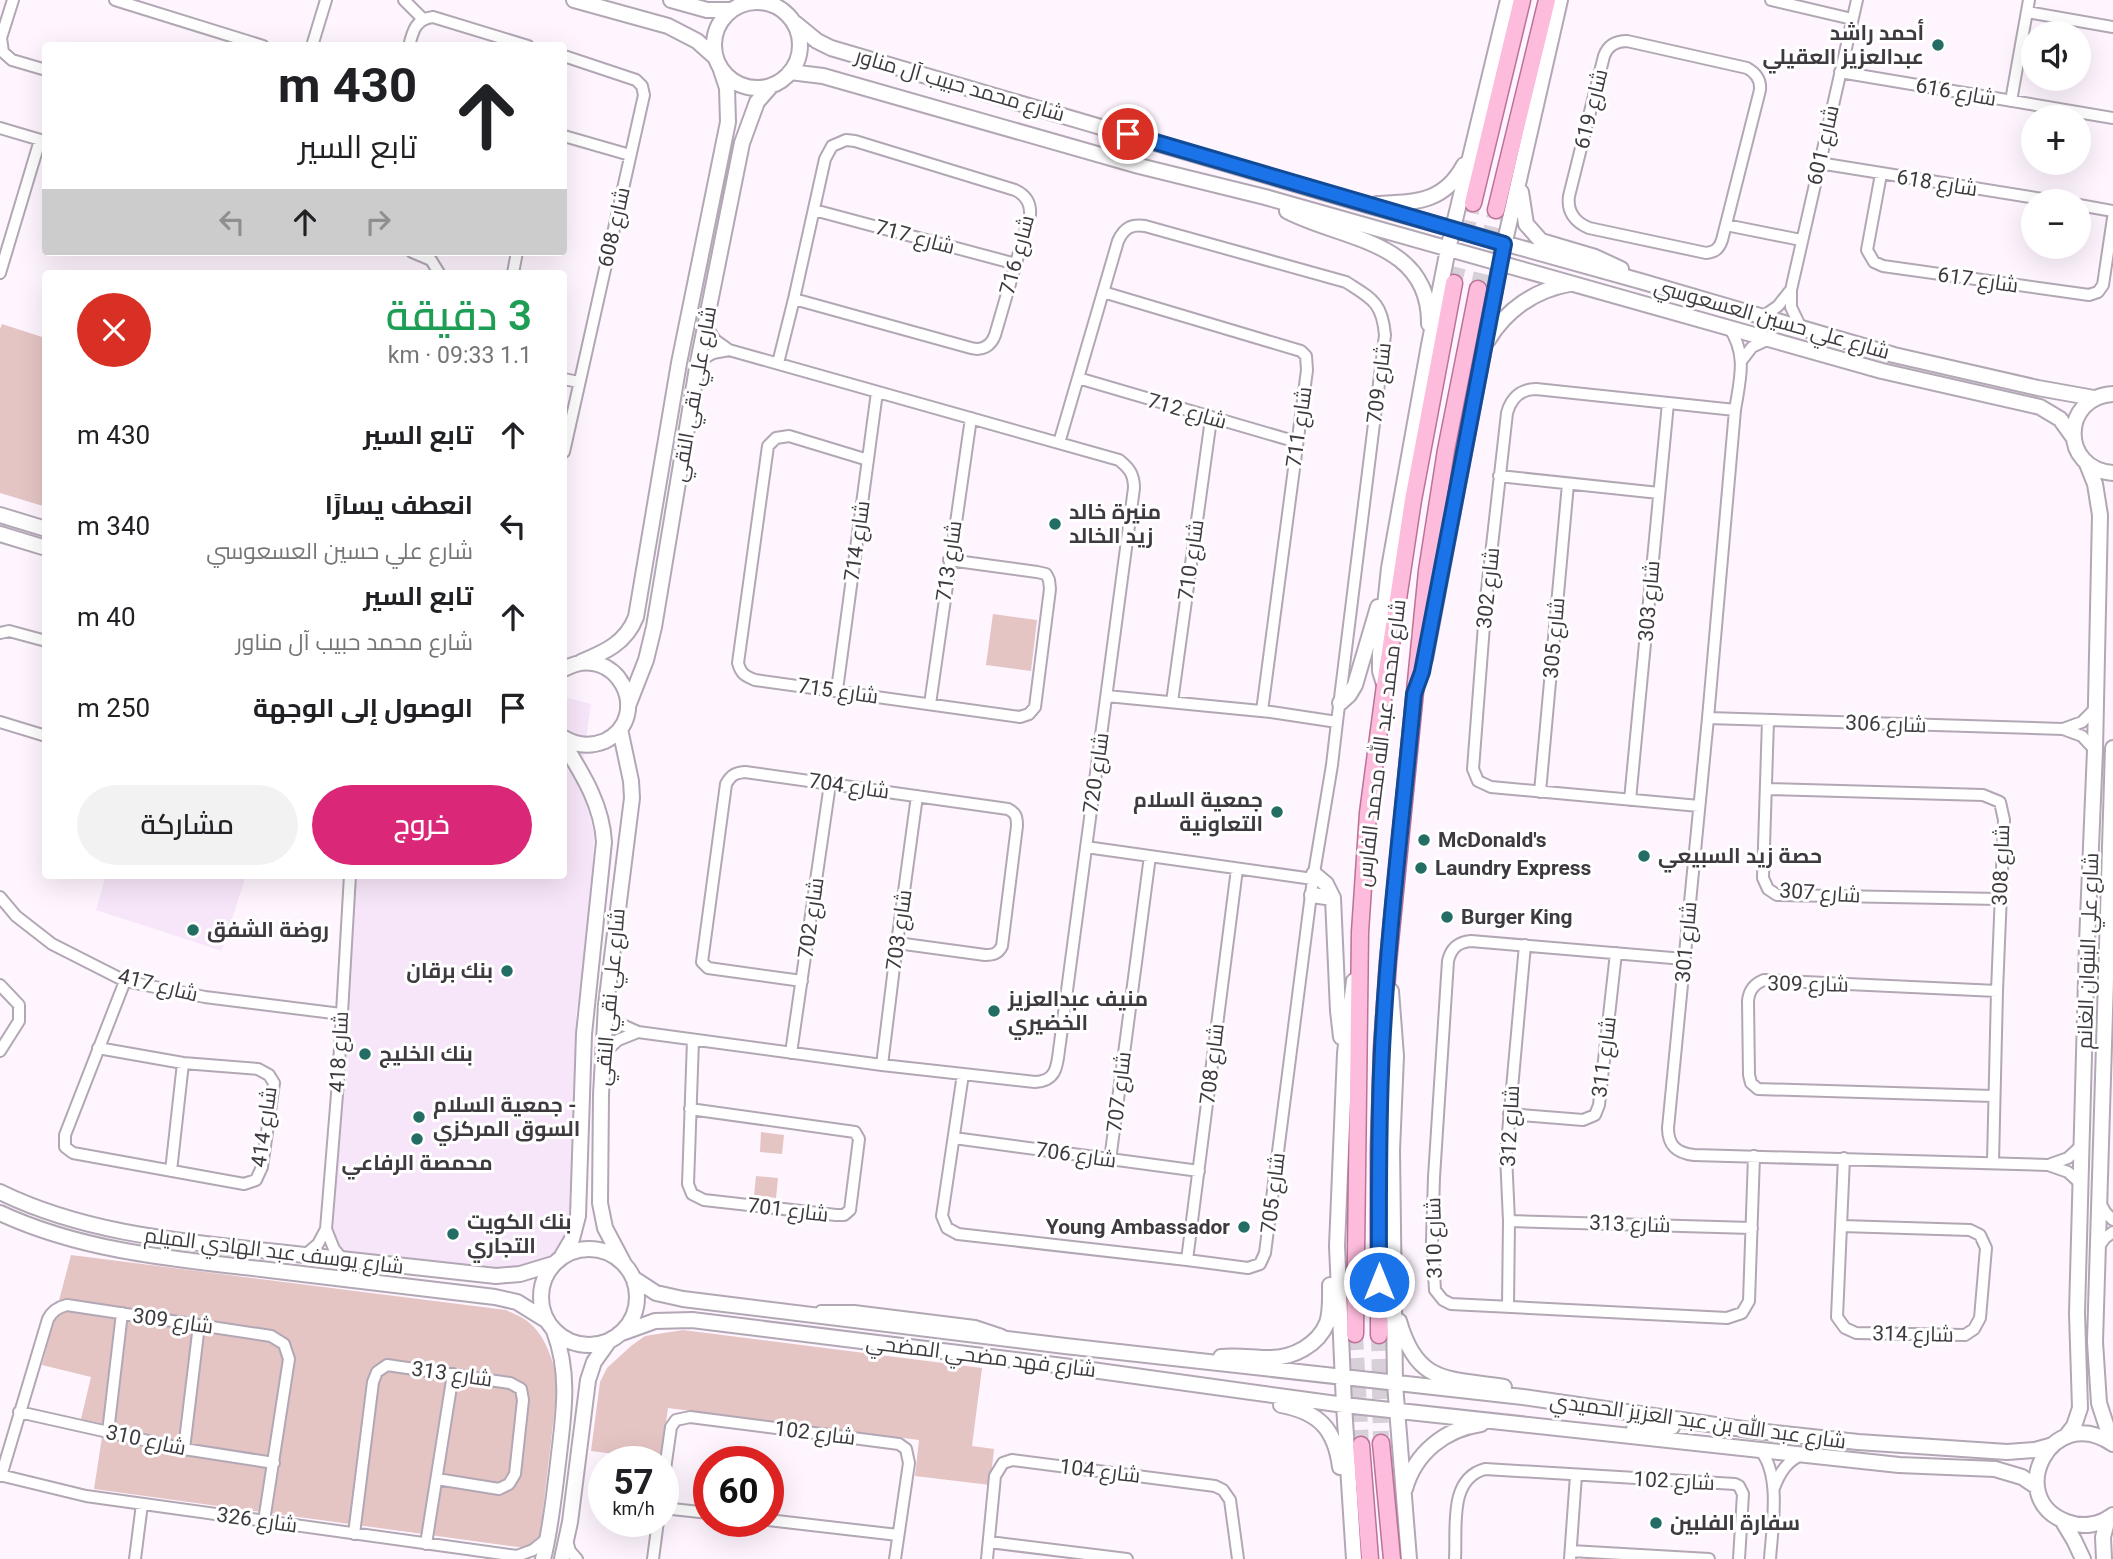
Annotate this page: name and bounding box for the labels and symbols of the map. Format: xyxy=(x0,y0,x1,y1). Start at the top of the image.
place label: أحمد راشد عبدالعزيز العقيلي xyxy=(1762,19,1924,74)
marker: أحمد راشد عبدالعزيز العقيلي xyxy=(1930,37,1946,53)
street label: شارع محمد حبيب آل مناور xyxy=(851,43,1067,128)
street label: شارع 619 xyxy=(1570,67,1614,152)
street label: شارع 616 xyxy=(1914,73,1998,113)
street label: شارع 601 xyxy=(1802,103,1846,188)
pin xyxy=(1098,104,1158,164)
street label: شارع 618 xyxy=(1895,165,1979,203)
street label: شارع 608 xyxy=(593,185,637,270)
street label: شارع 716 xyxy=(995,213,1041,298)
street label: شارع 717 xyxy=(872,215,957,261)
street label: شارع 617 xyxy=(1936,262,2020,300)
street label: شارع علي حسين العسعوسي xyxy=(1650,274,1892,368)
street label: شارع علي نقي النقي xyxy=(667,304,725,484)
street label: شارع 709 xyxy=(1362,341,1398,425)
street label: شارع 711 xyxy=(1281,385,1319,469)
street label: شارع 712 xyxy=(1144,388,1229,436)
street label: شارع 714 xyxy=(839,499,877,583)
place label: منيرة خالد زيد الخالد xyxy=(1069,500,1161,548)
marker: منيرة خالد زيد الخالد xyxy=(1047,516,1063,532)
street label: شارع 710 xyxy=(1173,518,1211,602)
street label: شارع 713 xyxy=(931,519,969,603)
street label: شارع 302 xyxy=(1472,546,1506,630)
street label: شارع 303 xyxy=(1634,559,1666,643)
street label: شارع 305 xyxy=(1539,596,1571,680)
street label: شارع محمد عبد الله محمد الفارس xyxy=(1349,598,1413,888)
street label: شارع 715 xyxy=(796,673,880,711)
street label: شارع 306 xyxy=(1845,711,1927,739)
street label: شارع 720 xyxy=(1078,731,1116,815)
street label: شارع 704 xyxy=(807,768,891,806)
place label: جمعية السلام التعاونية xyxy=(1133,788,1263,837)
marker: جمعية السلام التعاونية xyxy=(1269,804,1285,820)
street label: شارع 308 xyxy=(1988,824,2016,906)
place label: McDonald's xyxy=(1438,828,1547,852)
marker: McDonald's xyxy=(1416,832,1432,848)
place label: حصة زيد السبيعي xyxy=(1658,844,1822,873)
marker: حصة زيد السبيعي xyxy=(1636,848,1652,864)
street label: شارع علي البنوان الغانم xyxy=(2073,852,2107,1050)
place label: Laundry Express xyxy=(1435,856,1592,880)
marker: Laundry Express xyxy=(1413,860,1429,876)
street label: شارع 702 xyxy=(793,876,831,960)
street label: شارع 307 xyxy=(1778,878,1861,910)
street label: شارع 703 xyxy=(881,888,919,972)
street label: شارع 301 xyxy=(1671,900,1703,984)
place label: Burger King xyxy=(1461,905,1573,929)
street label: شارع علي نقي النقي xyxy=(590,907,634,1087)
marker: Burger King xyxy=(1439,909,1455,925)
place label: روضة الشفق xyxy=(207,918,329,943)
marker: روضة الشفق xyxy=(185,922,201,938)
place label: بنك برقان xyxy=(406,959,493,983)
marker: بنك برقان xyxy=(499,963,515,979)
street label: شارع 417 xyxy=(115,964,200,1008)
street label: شارع 309 xyxy=(1767,971,1849,999)
place label: منيف عبدالعزيز الخضيري xyxy=(1007,987,1148,1040)
marker: منيف عبدالعزيز الخضيري xyxy=(986,1003,1002,1019)
street label: شارع 418 xyxy=(325,1011,355,1093)
street label: شارع 311 xyxy=(1587,1015,1623,1099)
street label: شارع 708 xyxy=(1195,1022,1231,1106)
place label: بنك الخليج xyxy=(379,1042,473,1068)
marker: بنك الخليج xyxy=(357,1046,373,1062)
street label: شارع 707 xyxy=(1102,1050,1138,1134)
street label: شارع 414 xyxy=(246,1085,284,1169)
street label: شارع 312 xyxy=(1496,1085,1526,1167)
place label: جمعية السلام - السوق المركزي xyxy=(433,1093,580,1146)
marker: جمعية السلام - السوق المركزي xyxy=(411,1109,427,1125)
marker: محمصة الرفاعي xyxy=(409,1131,425,1147)
street label: شارع 706 xyxy=(1034,1137,1118,1175)
place label: محمصة الرفاعي xyxy=(341,1151,493,1180)
street label: شارع 705 xyxy=(1256,1151,1292,1235)
street label: شارع 701 xyxy=(746,1193,830,1229)
street label: شارع 310 xyxy=(1421,1197,1449,1279)
place label: بنك الكويت التجاري xyxy=(467,1210,572,1263)
street label: شارع 313 xyxy=(1589,1211,1671,1239)
place label: Young Ambassador xyxy=(1046,1215,1230,1239)
marker: Young Ambassador xyxy=(1236,1219,1252,1235)
street label: شارع يوسف عبد الهادي الميلم xyxy=(142,1223,405,1283)
marker: بنك الكويت التجاري xyxy=(445,1226,461,1242)
position arrow xyxy=(1342,1245,1416,1319)
street label: شارع 309 xyxy=(131,1303,215,1341)
street label: شارع 314 xyxy=(1872,1321,1954,1349)
street label: شارع فهد مضحي المضحي xyxy=(864,1330,1097,1386)
street label: شارع 313 xyxy=(410,1356,494,1394)
street label: شارع عبد الله بن عبد العزيز الحميدي xyxy=(1548,1386,1848,1458)
street label: شارع 102 xyxy=(773,1416,857,1452)
street label: شارع 310 xyxy=(103,1420,188,1462)
speed limit sign: 60 xyxy=(693,1446,784,1537)
street label: شارع 104 xyxy=(1058,1454,1142,1490)
street label: شارع 102 xyxy=(1633,1467,1715,1497)
street label: شارع 326 xyxy=(215,1502,299,1540)
place label: سفارة الفلبين xyxy=(1670,1511,1800,1535)
marker: سفارة الفلبين xyxy=(1648,1515,1664,1531)

